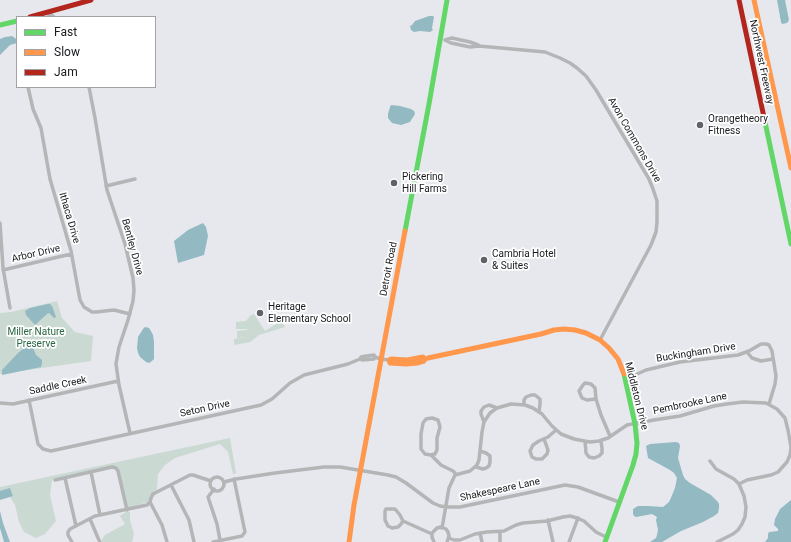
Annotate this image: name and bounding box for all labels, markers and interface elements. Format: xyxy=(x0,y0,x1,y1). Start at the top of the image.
legend xyxy=(16,16,156,88)
street label: Northwest Freeway xyxy=(746,19,776,105)
text: Fast xyxy=(54,25,77,39)
text: Slow xyxy=(54,45,80,59)
text: Jam xyxy=(54,65,78,79)
street label: Avon Commons Drive xyxy=(605,96,663,184)
place label: Orangetheory Fitness xyxy=(708,113,768,136)
marker: Orangetheory Fitness xyxy=(695,120,705,130)
place label: Pickering Hill Farms xyxy=(402,171,447,194)
marker: Pickering Hill Farms xyxy=(389,178,399,188)
street label: Ithaca Drive xyxy=(56,191,82,245)
street label: Bentley Drive xyxy=(119,218,145,276)
street label: Detroit Road xyxy=(378,241,400,297)
street label: Arbor Drive xyxy=(11,243,61,265)
place label: Cambria Hotel & Suites xyxy=(492,248,556,272)
marker: Cambria Hotel & Suites xyxy=(479,255,489,265)
place label: Heritage Elementary School xyxy=(268,301,351,324)
marker: Heritage Elementary School xyxy=(255,308,265,318)
park label: Miller Nature Preserve xyxy=(7,326,65,350)
street label: Buckingham Drive xyxy=(655,341,737,365)
street label: Middleton Drive xyxy=(622,361,650,431)
street label: Saddle Creek xyxy=(28,374,88,398)
street label: Pembrooke Lane xyxy=(652,390,728,418)
street label: Seton Drive xyxy=(179,398,231,420)
street label: Shakespeare Lane xyxy=(459,476,541,504)

